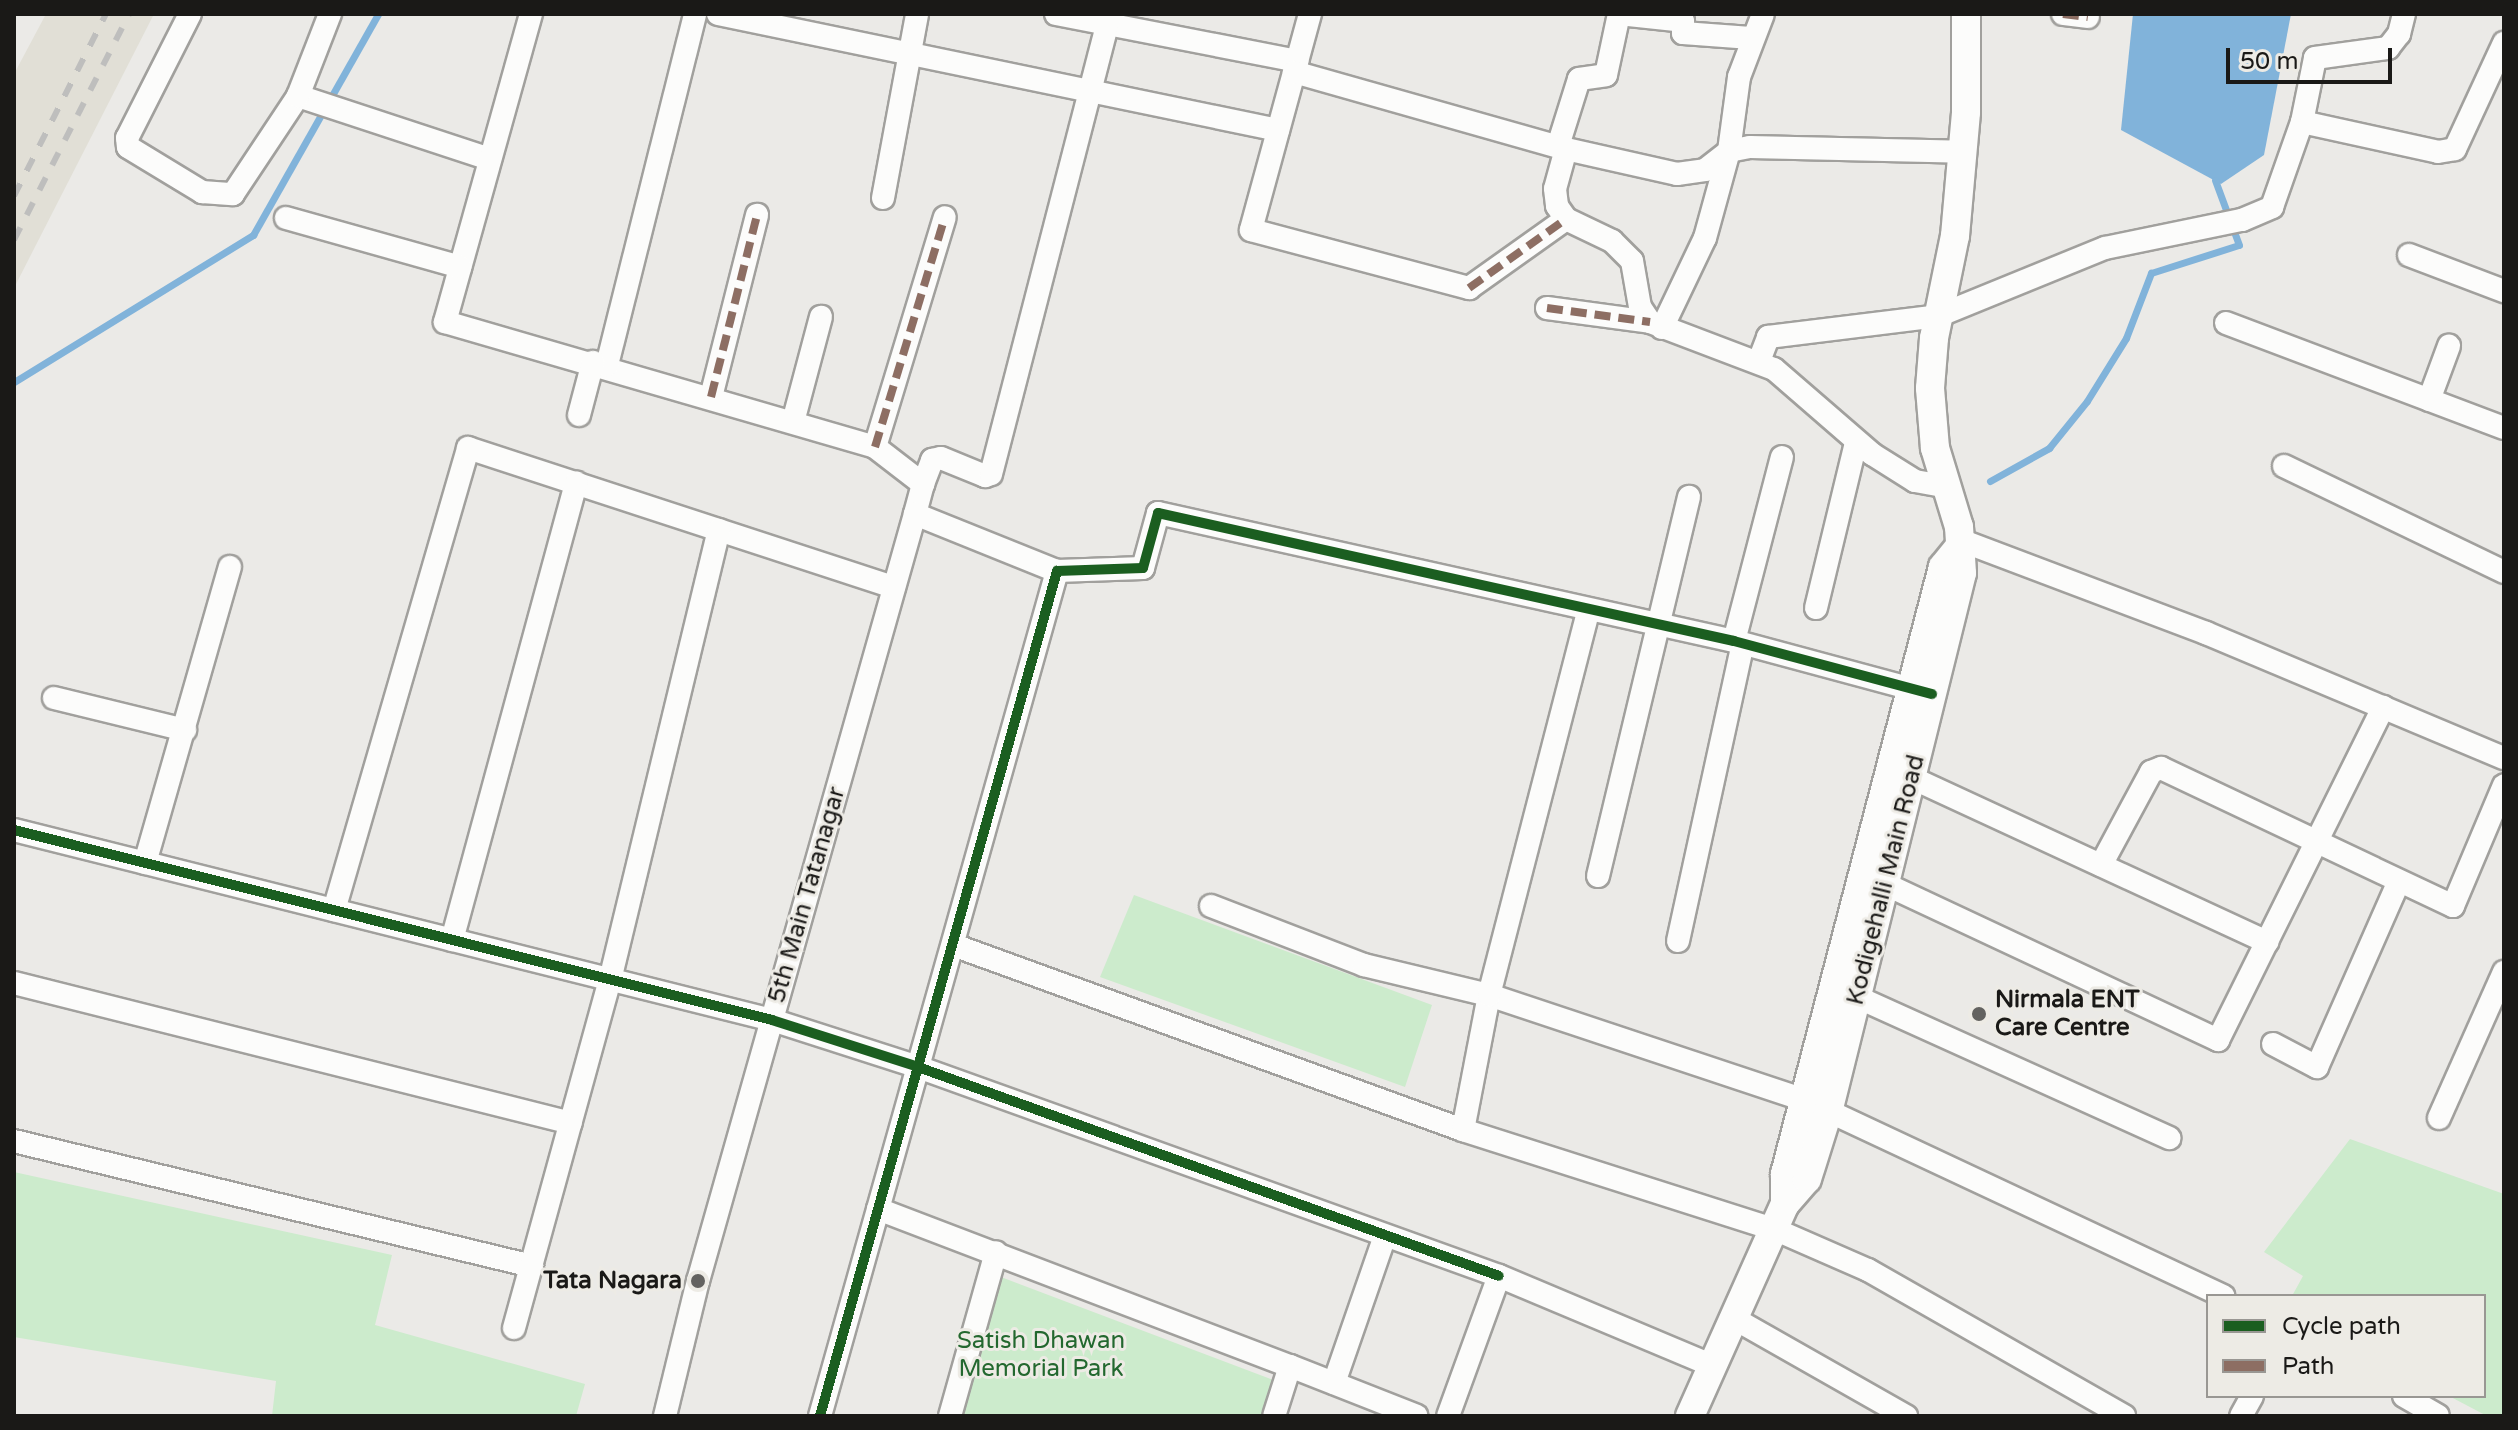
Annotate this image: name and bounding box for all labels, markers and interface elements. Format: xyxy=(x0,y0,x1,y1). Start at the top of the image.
scale bar xyxy=(2230,32,2396,82)
text: 50 m xyxy=(2240,47,2298,76)
street label: Kodigehalli Main Road xyxy=(1841,752,1931,1008)
street label: 5th Main Tatanagar xyxy=(762,784,852,1006)
place label: Nirmala ENT Care Centre xyxy=(1995,986,2140,1042)
marker: Nirmala ENT Care Centre xyxy=(1970,1005,1988,1023)
place label: Tata Nagara xyxy=(543,1267,682,1295)
marker: Tata Nagara xyxy=(689,1272,707,1290)
legend xyxy=(2206,1294,2486,1398)
text: Cycle path xyxy=(2282,1312,2401,1341)
park label: Satish Dhawan Memorial Park xyxy=(957,1327,1125,1383)
text: Path xyxy=(2282,1352,2335,1381)

